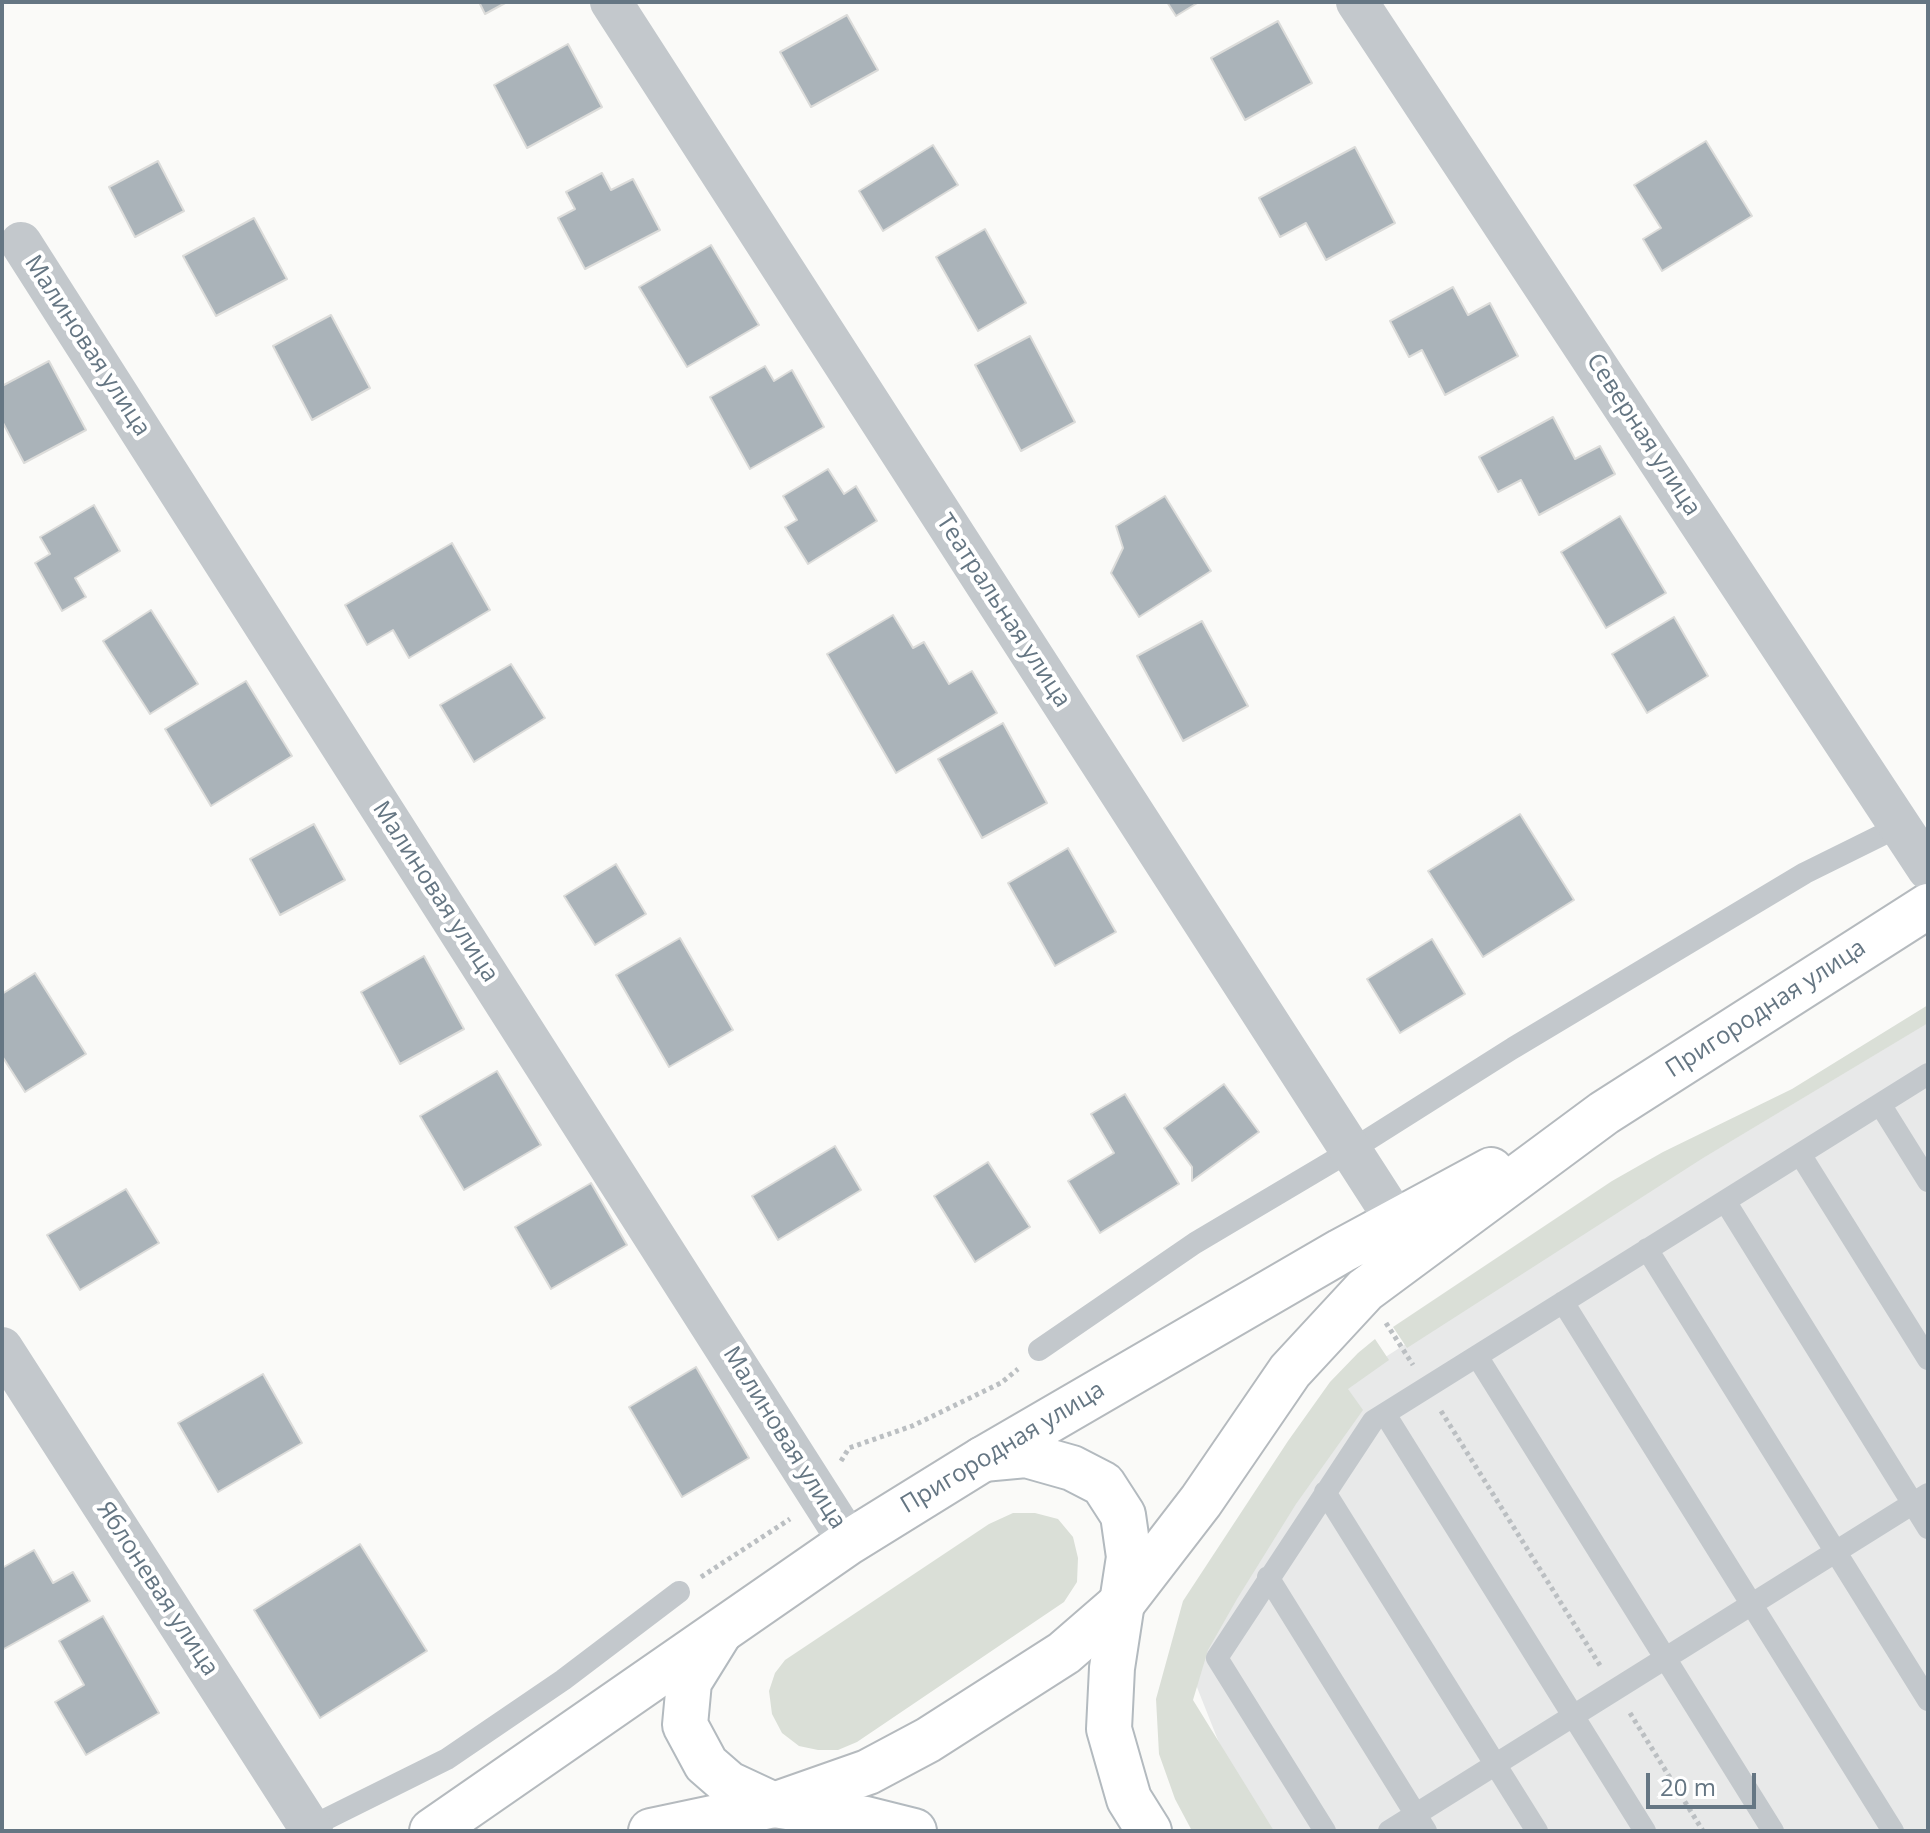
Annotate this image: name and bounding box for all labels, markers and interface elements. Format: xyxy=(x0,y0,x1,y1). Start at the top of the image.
street label: Малиновая улица xyxy=(18,250,156,442)
street label: Северная улица xyxy=(1580,348,1706,522)
street label: Театральная улица xyxy=(930,509,1076,713)
street label: Малиновая улица xyxy=(366,796,504,988)
street label: Пригородная улица xyxy=(1661,934,1871,1084)
street label: Малиновая улица xyxy=(716,1342,852,1534)
street label: Пригородная улица xyxy=(896,1376,1110,1520)
street label: Яблоневая улица xyxy=(90,1496,224,1682)
scale bar xyxy=(1650,1757,1760,1807)
text: 20 m xyxy=(1660,1770,1716,1803)

